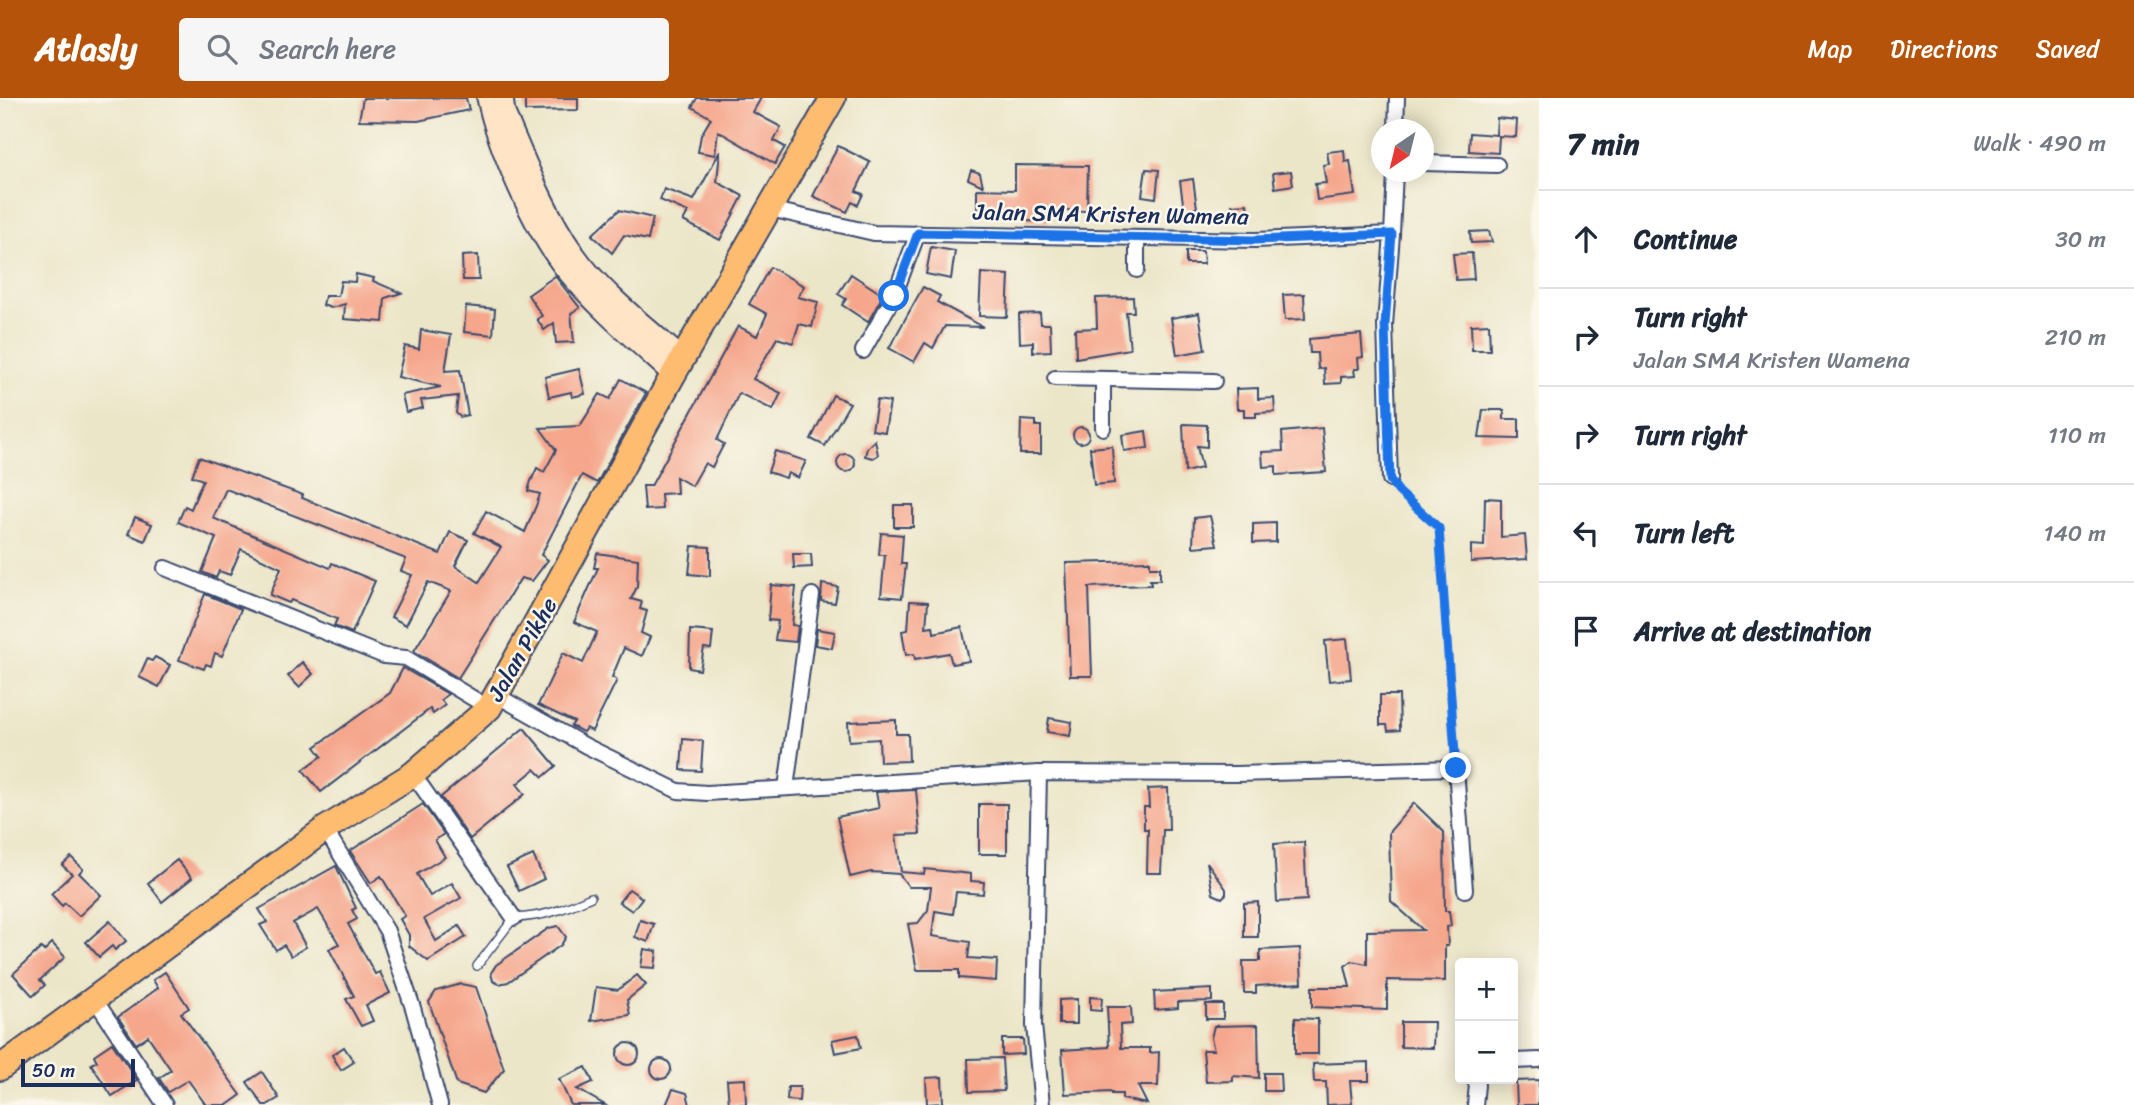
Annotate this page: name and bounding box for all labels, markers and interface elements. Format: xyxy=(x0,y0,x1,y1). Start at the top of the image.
search box xyxy=(179,18,669,81)
text: Atlasly xyxy=(35,20,137,78)
text: Search here xyxy=(259,26,396,72)
text: Map xyxy=(1808,28,1852,70)
text: Directions xyxy=(1890,28,1998,70)
text: Saved xyxy=(2036,28,2099,70)
icon: search xyxy=(203,30,241,68)
text: 7 min xyxy=(1567,117,1639,171)
north arrow xyxy=(1371,119,1434,182)
text: Walk · 490 m xyxy=(1973,123,2106,164)
street label: Jalan SMA Kristen Wamena xyxy=(972,192,1250,237)
text: Continue xyxy=(1634,216,1737,262)
text: 30 m xyxy=(2055,219,2106,260)
icon: ahead xyxy=(1567,220,1605,258)
route start xyxy=(878,280,909,311)
text: Turn right xyxy=(1634,294,1747,340)
text: 210 m xyxy=(2045,317,2106,358)
icon: right xyxy=(1567,318,1605,356)
text: Jalan SMA Kristen Wamena xyxy=(1634,340,1910,381)
text: Turn right xyxy=(1634,412,1747,458)
text: 110 m xyxy=(2048,415,2106,456)
icon: right xyxy=(1567,416,1605,454)
text: Turn left xyxy=(1634,510,1734,556)
text: 140 m xyxy=(2044,513,2106,554)
icon: left xyxy=(1567,514,1605,552)
street label: Jalan Pikhe xyxy=(475,589,569,710)
text: Arrive at destination xyxy=(1634,608,1871,654)
icon: arrive xyxy=(1567,612,1605,650)
route end xyxy=(1440,752,1471,783)
map controls xyxy=(1455,958,1518,1084)
button: + xyxy=(1455,958,1518,1021)
button: − xyxy=(1455,1021,1518,1084)
text: 50 m xyxy=(32,1054,75,1087)
scale bar xyxy=(21,1056,135,1088)

